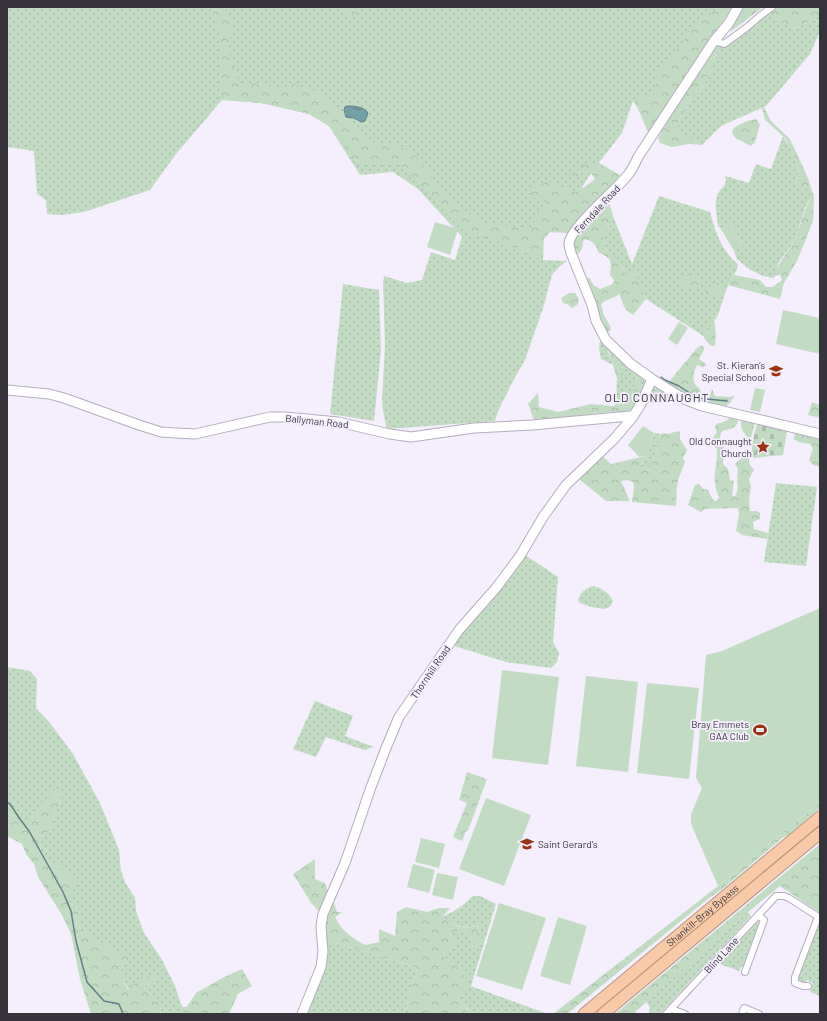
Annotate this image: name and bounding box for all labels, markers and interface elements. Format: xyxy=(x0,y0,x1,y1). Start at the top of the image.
street label: Ferndale Road xyxy=(572,182,622,236)
place label: St. Kieran’s Special School xyxy=(702,359,765,383)
school or university icon: St. Kieran’s Special School xyxy=(768,363,784,379)
district label: OLD CONNAUGHT xyxy=(605,390,709,404)
street label: Ballyman Road xyxy=(285,412,349,430)
place label: Old Connaught Church xyxy=(689,435,752,459)
place icon: Old Connaught Church xyxy=(755,439,771,455)
street label: Thornhill Road xyxy=(408,643,452,701)
place label: Bray Emmets GAA Club xyxy=(691,718,749,742)
sports icon: Bray Emmets GAA Club xyxy=(752,722,768,738)
school or university icon: Saint Gerard's xyxy=(519,836,535,852)
place label: Saint Gerard's xyxy=(538,838,598,850)
street label: Shankill-Bray Bypass xyxy=(664,882,741,949)
street label: Blind Lane xyxy=(701,934,741,976)

